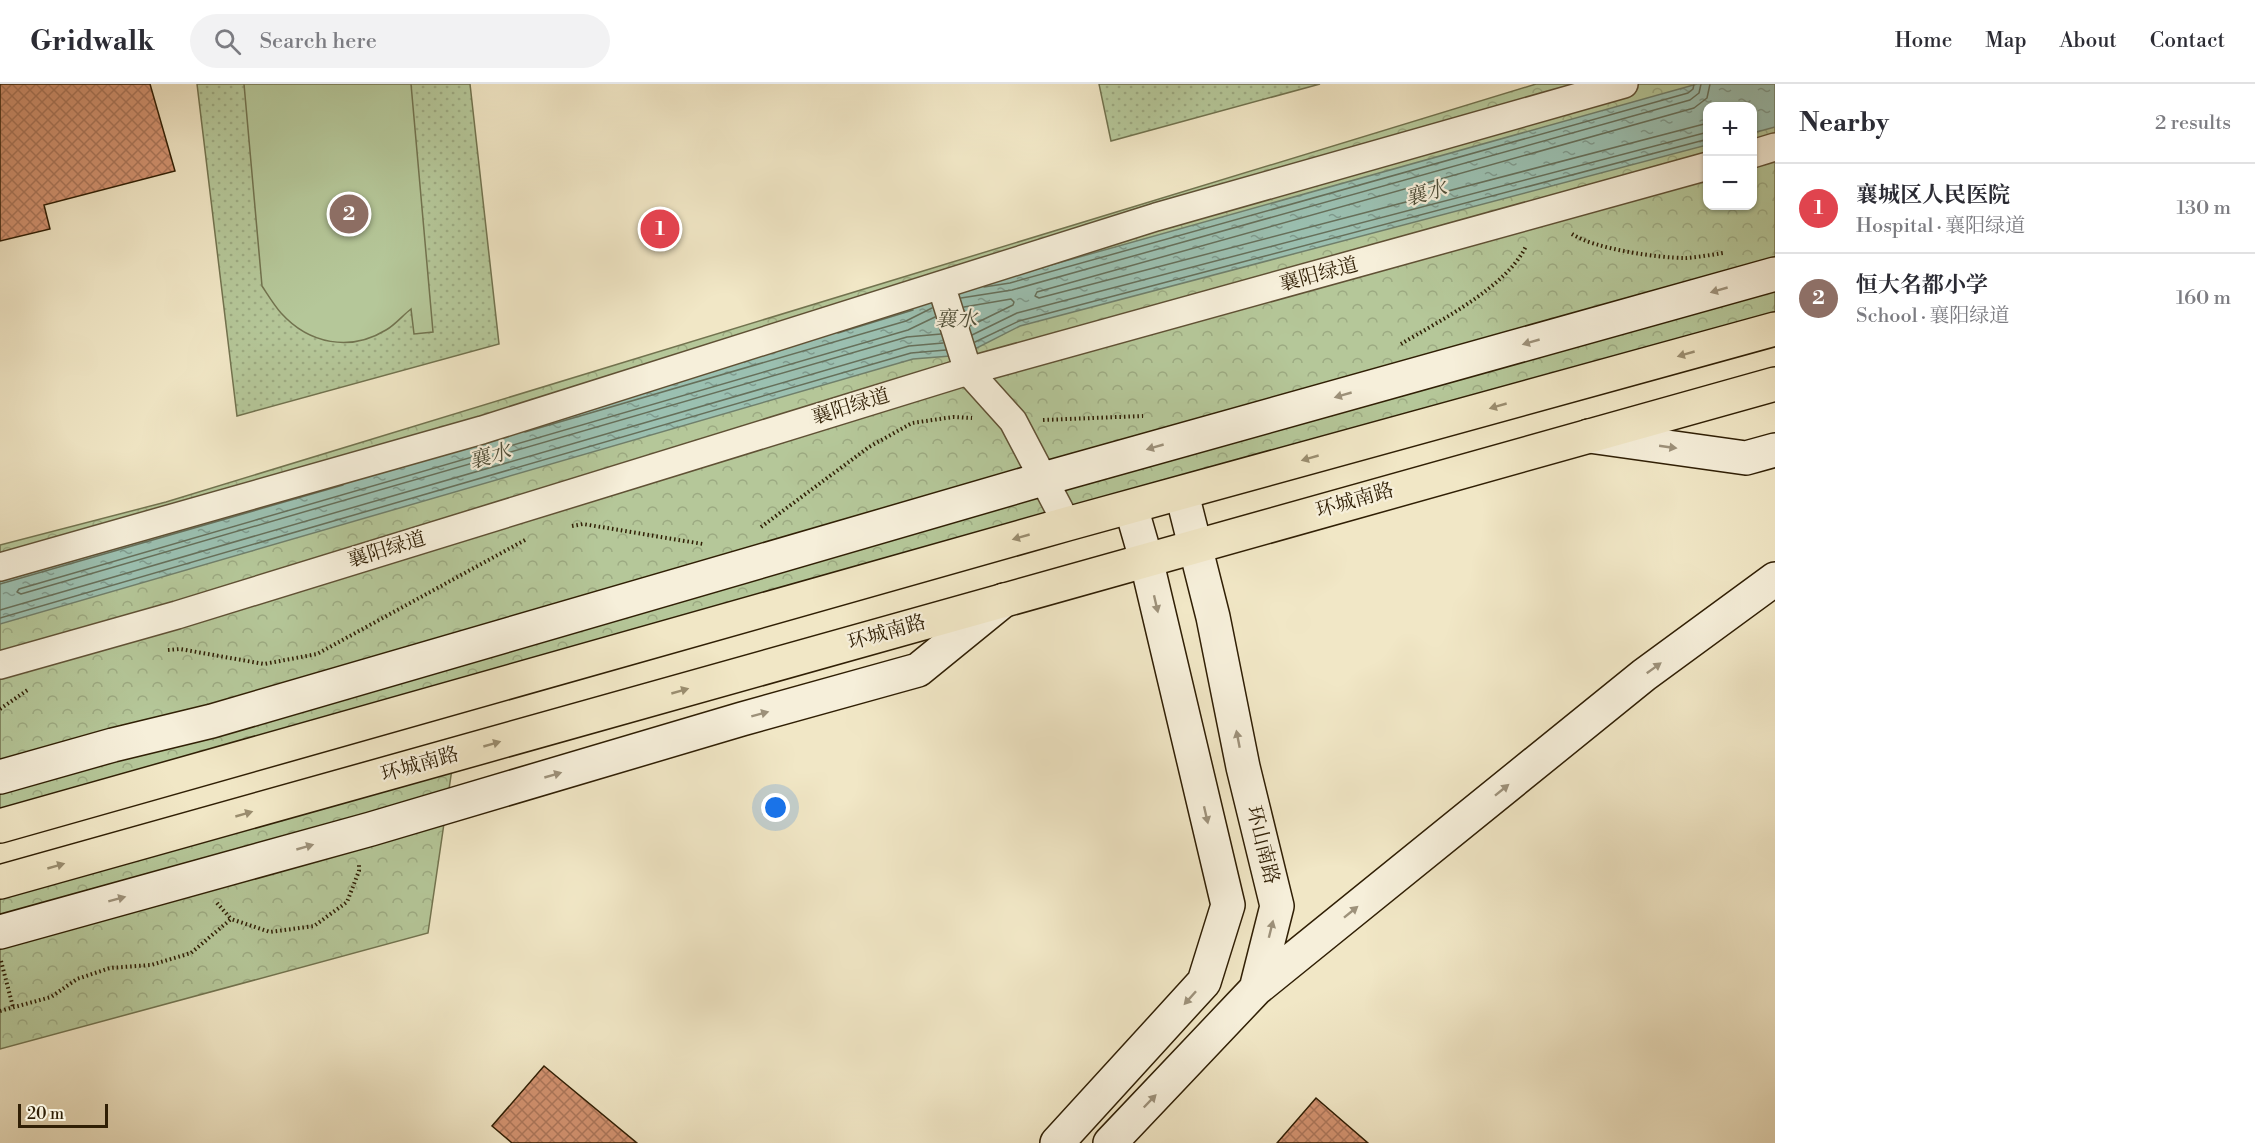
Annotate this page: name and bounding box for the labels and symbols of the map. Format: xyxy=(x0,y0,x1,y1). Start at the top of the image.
water label: 襄水 xyxy=(1402,175,1452,212)
pin: 2 xyxy=(330,192,368,236)
pin: 1 xyxy=(640,206,680,252)
street label: 襄阳绿道 xyxy=(1277,253,1361,297)
one-way arrow xyxy=(1710,286,1728,295)
water label: 襄水 xyxy=(935,307,979,333)
one-way arrow xyxy=(1522,338,1540,347)
one-way arrow xyxy=(1677,350,1695,359)
street label: 襄阳绿道 xyxy=(809,383,893,431)
one-way arrow xyxy=(1334,391,1352,400)
one-way arrow xyxy=(1489,402,1507,412)
water label: 襄水 xyxy=(466,438,516,475)
one-way arrow xyxy=(1659,442,1678,452)
one-way arrow xyxy=(1146,443,1164,452)
one-way arrow xyxy=(1301,454,1319,464)
street label: 环城南路 xyxy=(1313,478,1397,524)
street label: 襄阳绿道 xyxy=(345,526,429,574)
one-way arrow xyxy=(1011,533,1030,543)
one-way arrow xyxy=(1152,595,1161,614)
street label: 环城南路 xyxy=(845,610,929,656)
one-way arrow xyxy=(1647,662,1662,674)
one-way arrow xyxy=(671,686,689,695)
one-way arrow xyxy=(751,709,769,718)
one-way arrow xyxy=(1233,730,1242,749)
one-way arrow xyxy=(484,739,502,748)
street label: 环城南路 xyxy=(378,742,462,788)
one-way arrow xyxy=(544,770,562,779)
one-way arrow xyxy=(1494,783,1510,796)
your location xyxy=(761,793,790,822)
street label: 环山南路 xyxy=(1240,803,1284,887)
one-way arrow xyxy=(1202,805,1212,824)
one-way arrow xyxy=(235,809,253,818)
one-way arrow xyxy=(296,842,314,851)
one-way arrow xyxy=(47,861,65,870)
one-way arrow xyxy=(108,894,126,904)
one-way arrow xyxy=(1343,907,1358,919)
one-way arrow xyxy=(1267,920,1277,938)
one-way arrow xyxy=(1184,990,1197,1005)
one-way arrow xyxy=(1143,1093,1157,1108)
scale bar xyxy=(18,1101,108,1128)

